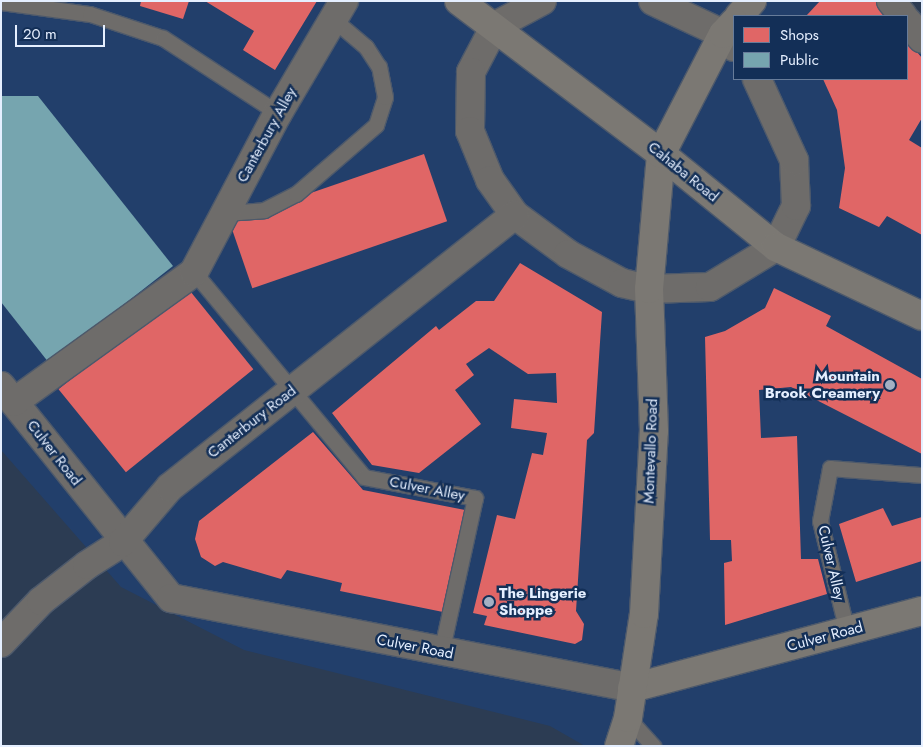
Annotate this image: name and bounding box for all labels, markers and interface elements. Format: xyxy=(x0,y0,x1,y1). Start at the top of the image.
scale bar xyxy=(18,15,108,47)
legend xyxy=(733,15,908,80)
text: 20 m xyxy=(23,23,57,45)
text: Shops xyxy=(780,24,819,46)
text: Public xyxy=(780,49,819,71)
street label: Canterbury Alley xyxy=(233,84,301,186)
street label: Cahaba Road xyxy=(644,138,722,206)
place label: Mountain Brook Creamery xyxy=(765,367,880,402)
marker: Mountain Brook Creamery xyxy=(884,379,896,391)
street label: Canterbury Road xyxy=(204,382,300,462)
street label: Montevallo Road xyxy=(640,398,662,504)
street label: Culver Road xyxy=(23,417,85,489)
street label: Culver Alley xyxy=(388,473,466,505)
street label: Culver Alley xyxy=(814,524,848,602)
place label: The Lingerie Shoppe xyxy=(499,584,586,619)
marker: The Lingerie Shoppe xyxy=(483,596,495,608)
street label: Culver Road xyxy=(785,618,865,656)
street label: Culver Road xyxy=(375,631,455,663)

